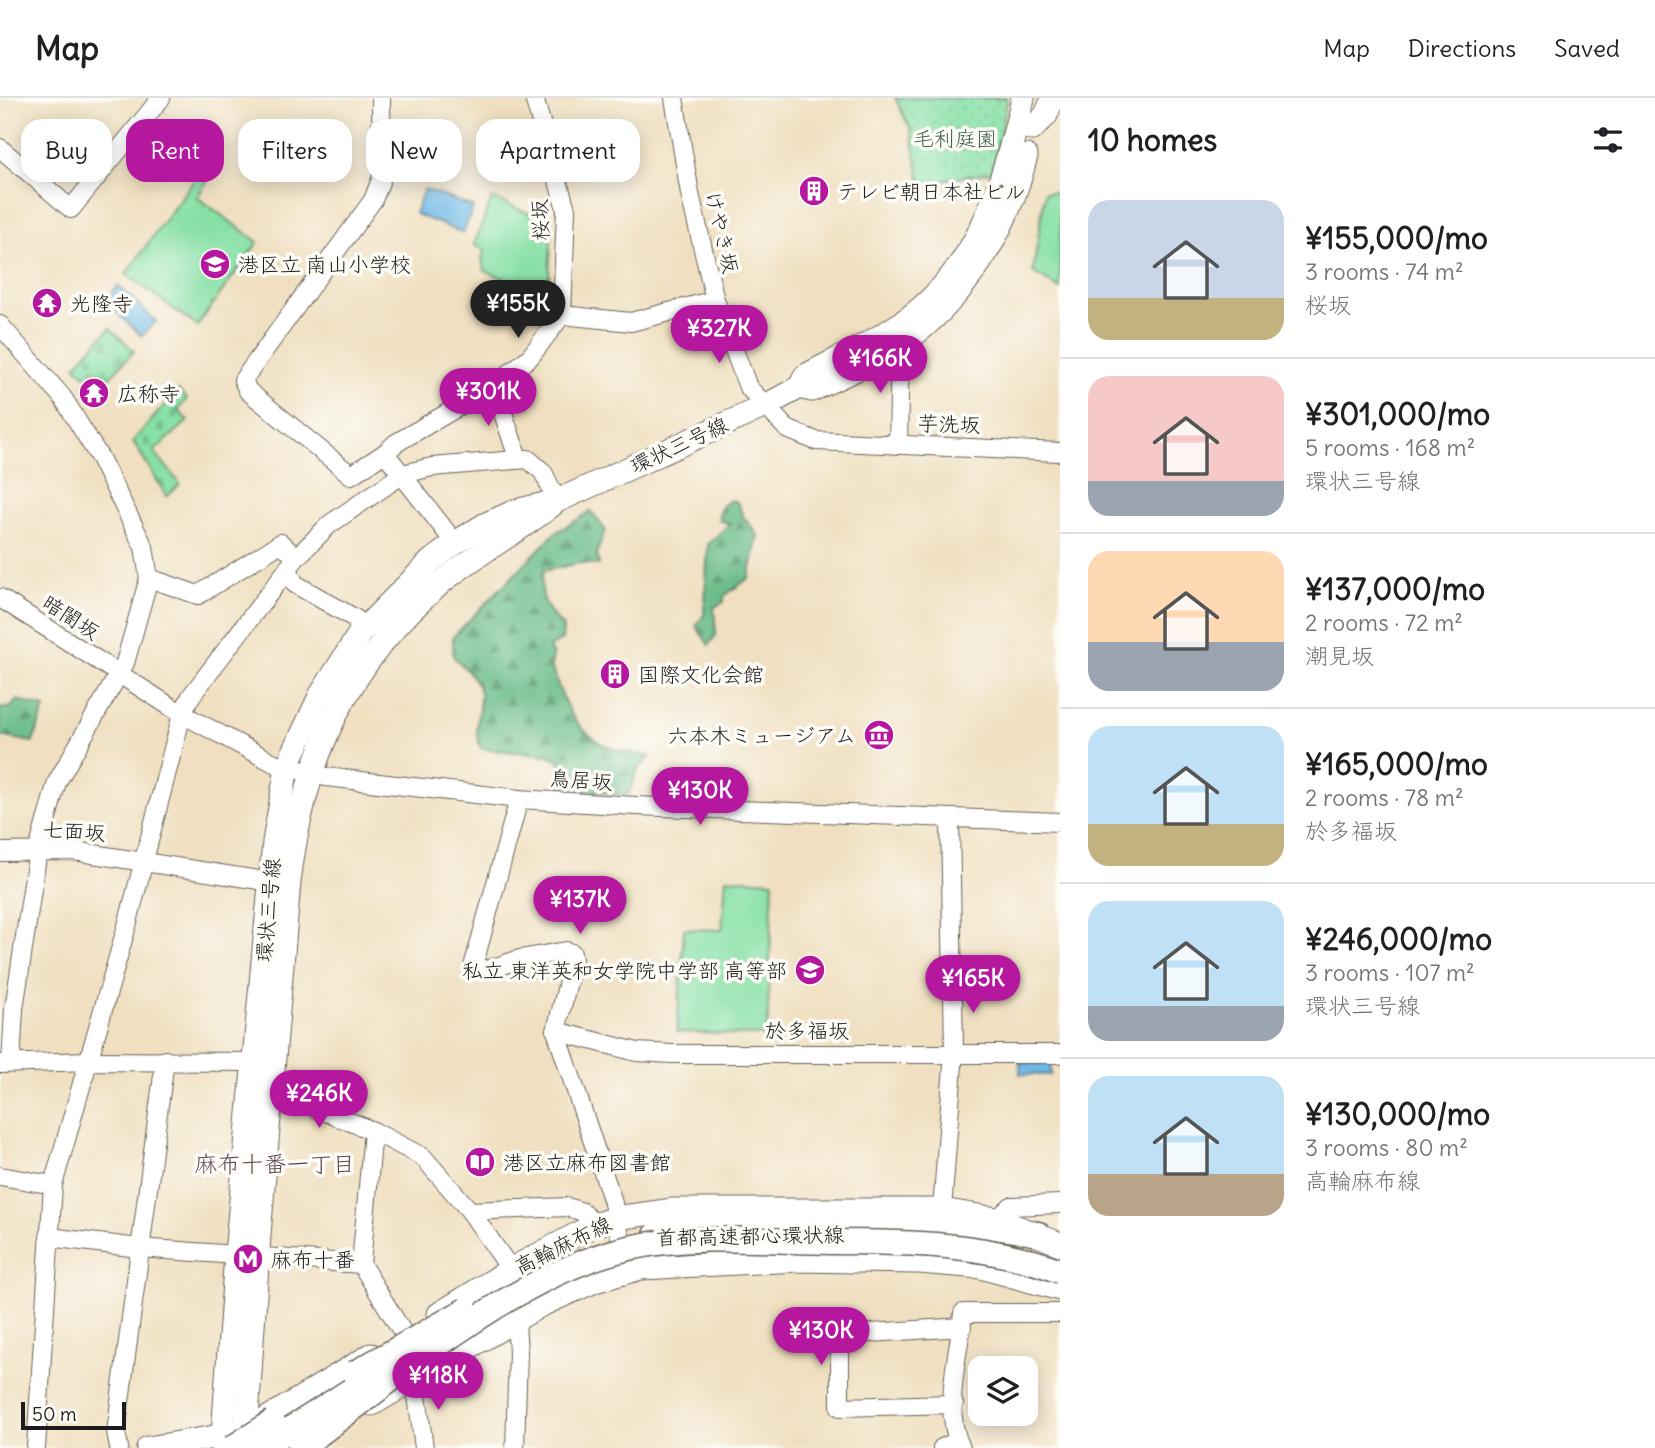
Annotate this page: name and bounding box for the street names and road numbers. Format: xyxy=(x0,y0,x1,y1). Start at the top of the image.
street label: けやき坂 xyxy=(699,188,745,276)
street label: 桜坂 xyxy=(525,198,555,242)
street label: 芋洗坂 xyxy=(917,409,981,439)
street label: 環状三号線 xyxy=(626,411,732,479)
street label: 暗闇坂 xyxy=(37,589,105,645)
street label: 鳥居坂 xyxy=(549,764,613,796)
street label: 七面坂 xyxy=(42,815,106,847)
street label: 環状三号線 xyxy=(250,857,286,963)
street label: 於多福坂 xyxy=(765,1017,849,1044)
street label: 高輪麻布線 xyxy=(510,1210,616,1280)
street label: 首都高速都心環状線 xyxy=(655,1221,845,1251)

